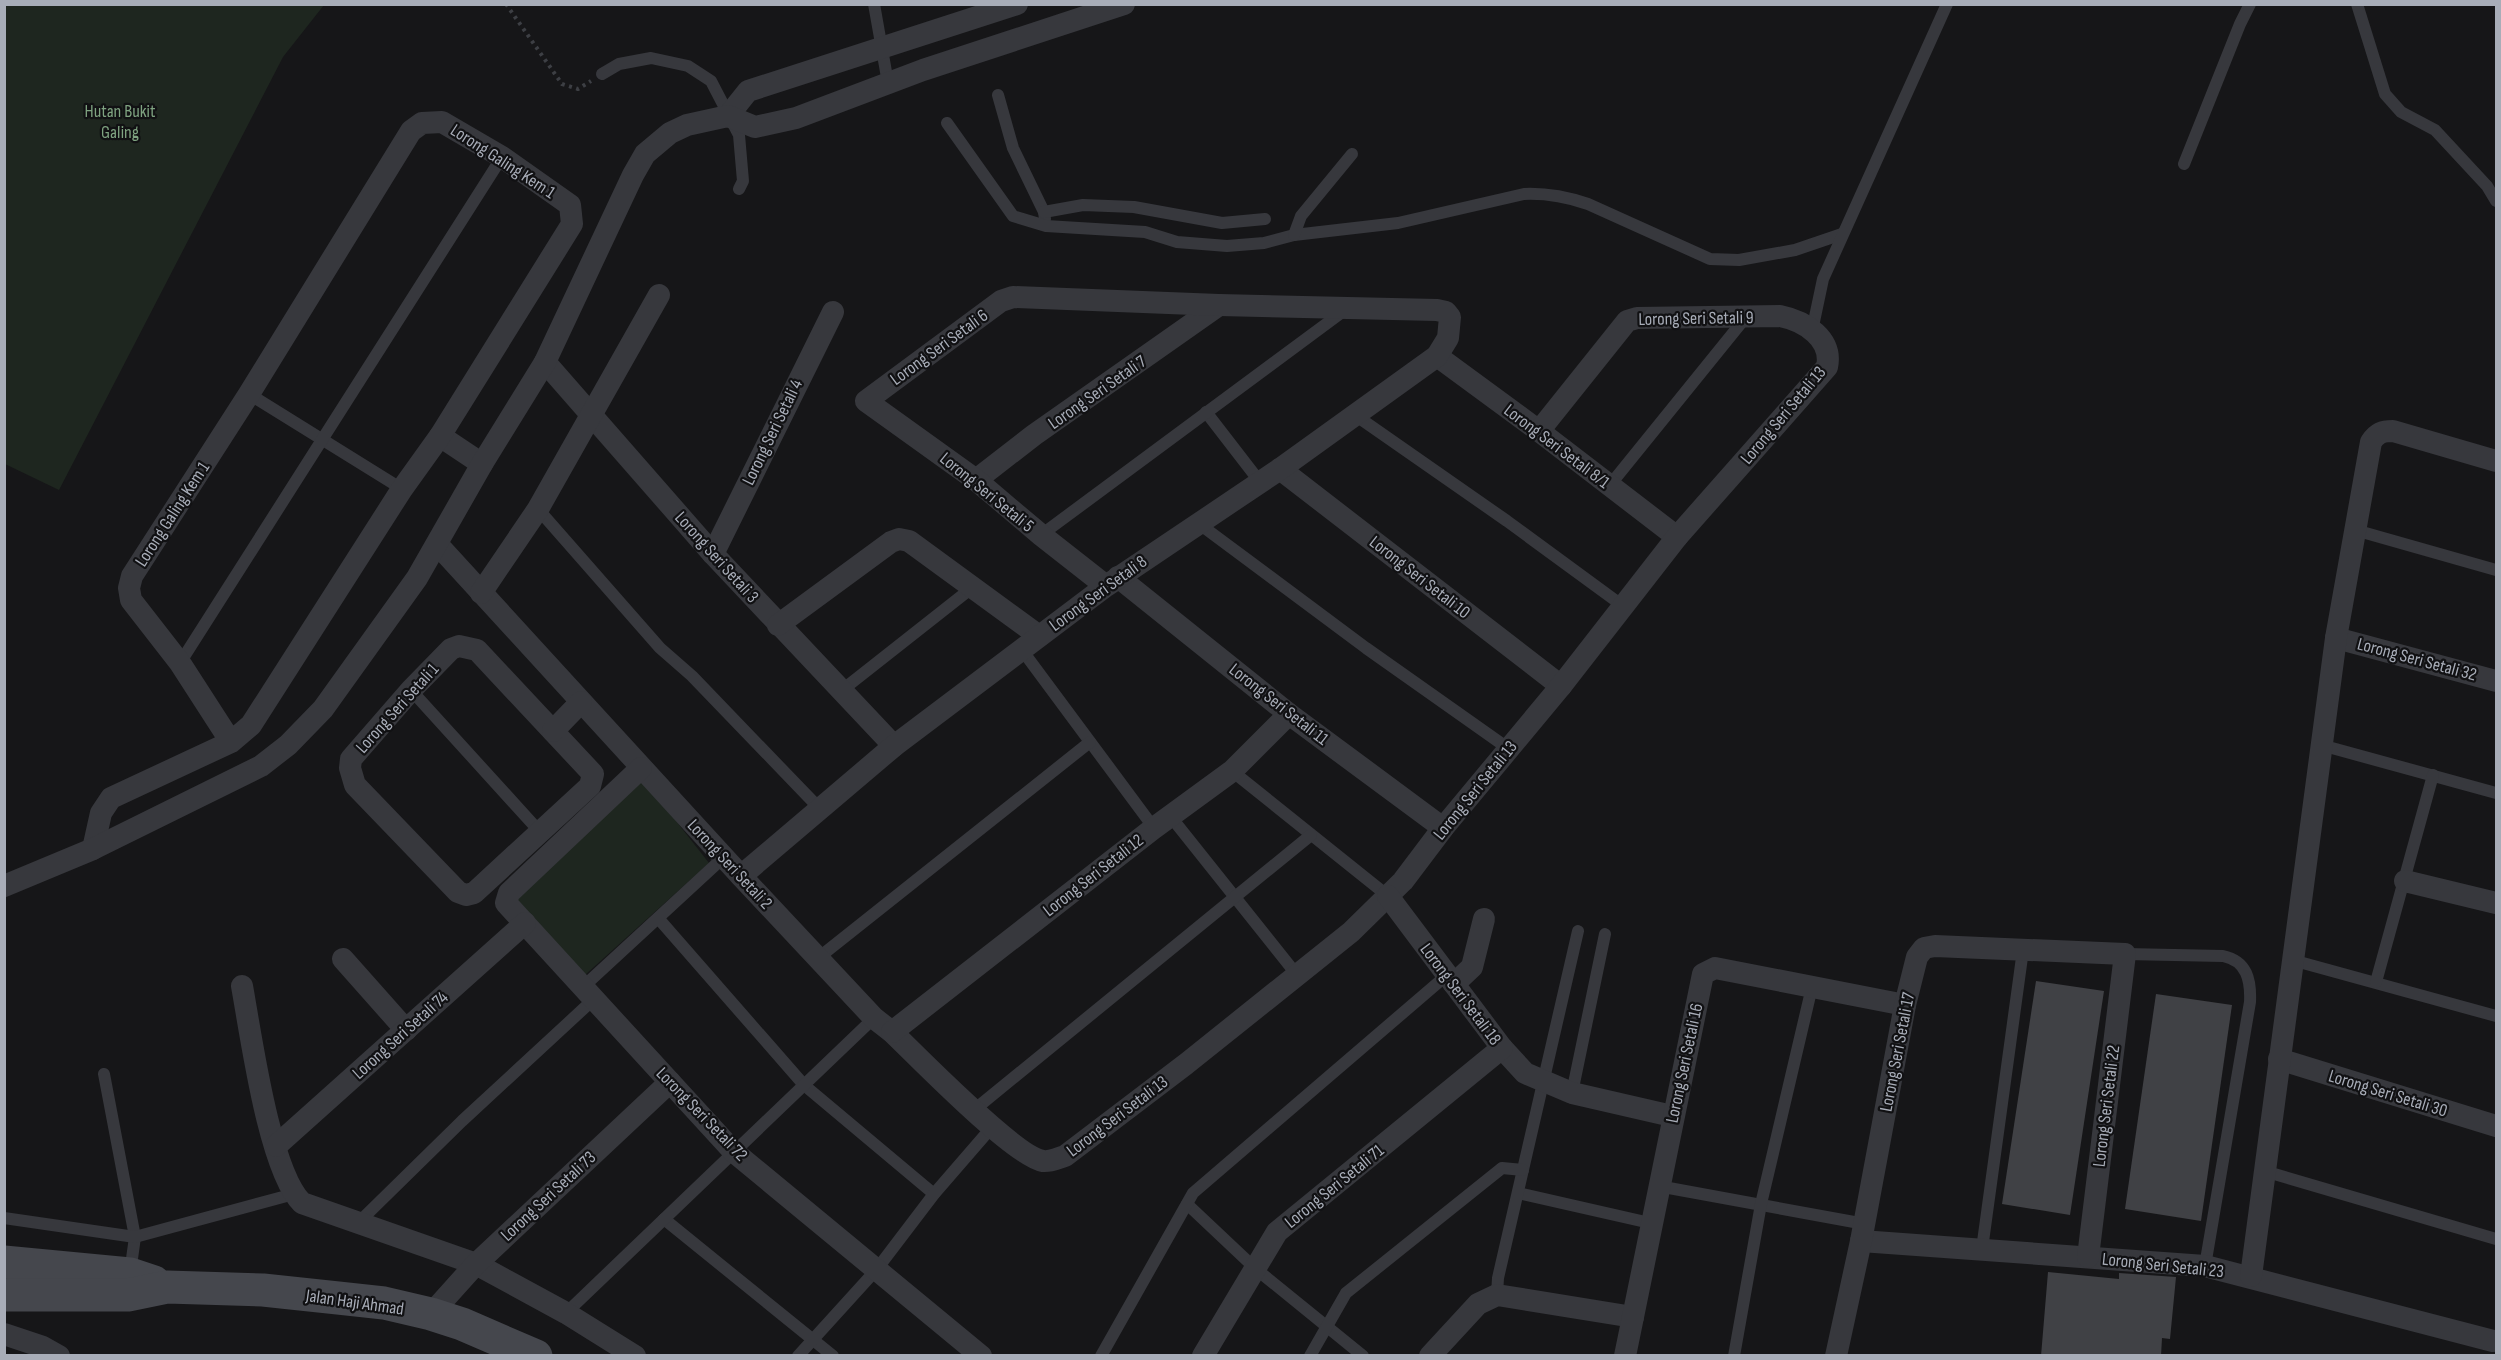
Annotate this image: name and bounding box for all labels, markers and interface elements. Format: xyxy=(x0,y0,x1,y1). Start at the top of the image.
park label: Hutan Bukit Galing xyxy=(85,101,156,143)
street label: Lorong Galing Kem 1 xyxy=(446,120,560,203)
street label: Lorong Seri Setali 6 xyxy=(886,305,992,390)
street label: Lorong Seri Setali 9 xyxy=(1638,307,1754,330)
street label: Lorong Seri Setali 7 xyxy=(1044,350,1151,434)
street label: Lorong Seri Setali 13 xyxy=(1736,362,1830,469)
street label: Lorong Seri Setali 4 xyxy=(738,376,807,489)
street label: Lorong Seri Setali 8/1 xyxy=(1500,400,1614,493)
street label: Lorong Seri Setali 5 xyxy=(936,448,1038,537)
street label: Lorong Galing Kem 1 xyxy=(131,457,214,571)
street label: Lorong Seri Setali 3 xyxy=(670,508,763,607)
street label: Lorong Seri Setali 10 xyxy=(1365,532,1474,623)
street label: Lorong Seri Setali 8 xyxy=(1045,551,1151,636)
street label: Lorong Seri Setali 32 xyxy=(2355,633,2479,685)
street label: Lorong Seri Setali 1 xyxy=(351,659,444,758)
street label: Lorong Seri Setali 11 xyxy=(1225,659,1333,750)
street label: Lorong Seri Setali 13 xyxy=(1429,737,1522,844)
street label: Lorong Seri Setali 2 xyxy=(683,815,777,914)
street label: Lorong Seri Setali 12 xyxy=(1039,830,1148,921)
street label: Lorong Seri Setali 18 xyxy=(1416,939,1506,1049)
street label: Lorong Seri Setali 74 xyxy=(348,987,453,1084)
street label: Lorong Seri Setali 17 xyxy=(1876,990,1919,1113)
street label: Lorong Seri Setali 16 xyxy=(1662,1001,1707,1125)
street label: Lorong Seri Setali 22 xyxy=(2089,1044,2124,1168)
street label: Lorong Seri Setali 72 xyxy=(652,1063,752,1166)
street label: Lorong Seri Setali 30 xyxy=(2326,1065,2450,1122)
street label: Lorong Seri Setali 13 xyxy=(1063,1072,1172,1161)
street label: Lorong Seri Setali 71 xyxy=(1281,1140,1389,1233)
street label: Lorong Seri Setali 73 xyxy=(496,1147,600,1246)
street label: Lorong Seri Setali 23 xyxy=(2101,1249,2225,1282)
street label: Jalan Haji Ahmad xyxy=(304,1285,405,1320)

